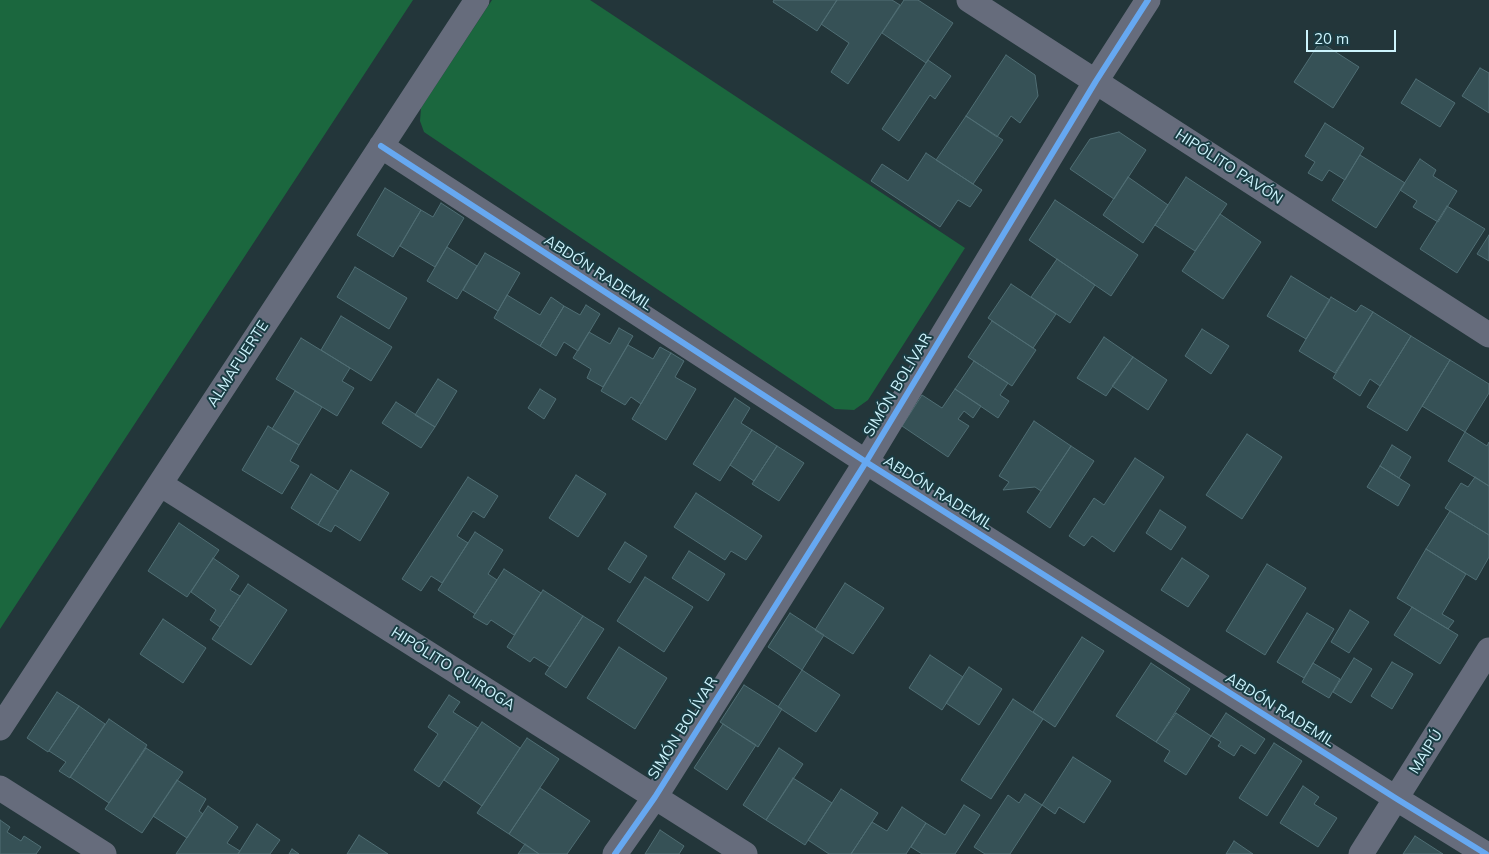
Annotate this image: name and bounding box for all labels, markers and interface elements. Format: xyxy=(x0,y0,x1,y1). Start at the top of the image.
scale bar xyxy=(1309,20,1399,52)
text: 20 m xyxy=(1314,29,1349,48)
street label: HIPÓLITO PAVÓN xyxy=(1172,126,1286,208)
street label: ABDÓN RADEMIL xyxy=(541,231,655,315)
street label: ALMAFUERTE xyxy=(203,317,273,411)
street label: SIMÓN BOLÍVAR xyxy=(860,330,936,440)
street label: ABDÓN RADEMIL xyxy=(880,452,996,534)
street label: HIPÓLITO QUIROGA xyxy=(388,624,518,714)
street label: ABDÓN RADEMIL xyxy=(1222,669,1338,751)
street label: SIMÓN BOLÍVAR xyxy=(644,673,722,783)
street label: MAIPÚ xyxy=(1406,727,1446,777)

